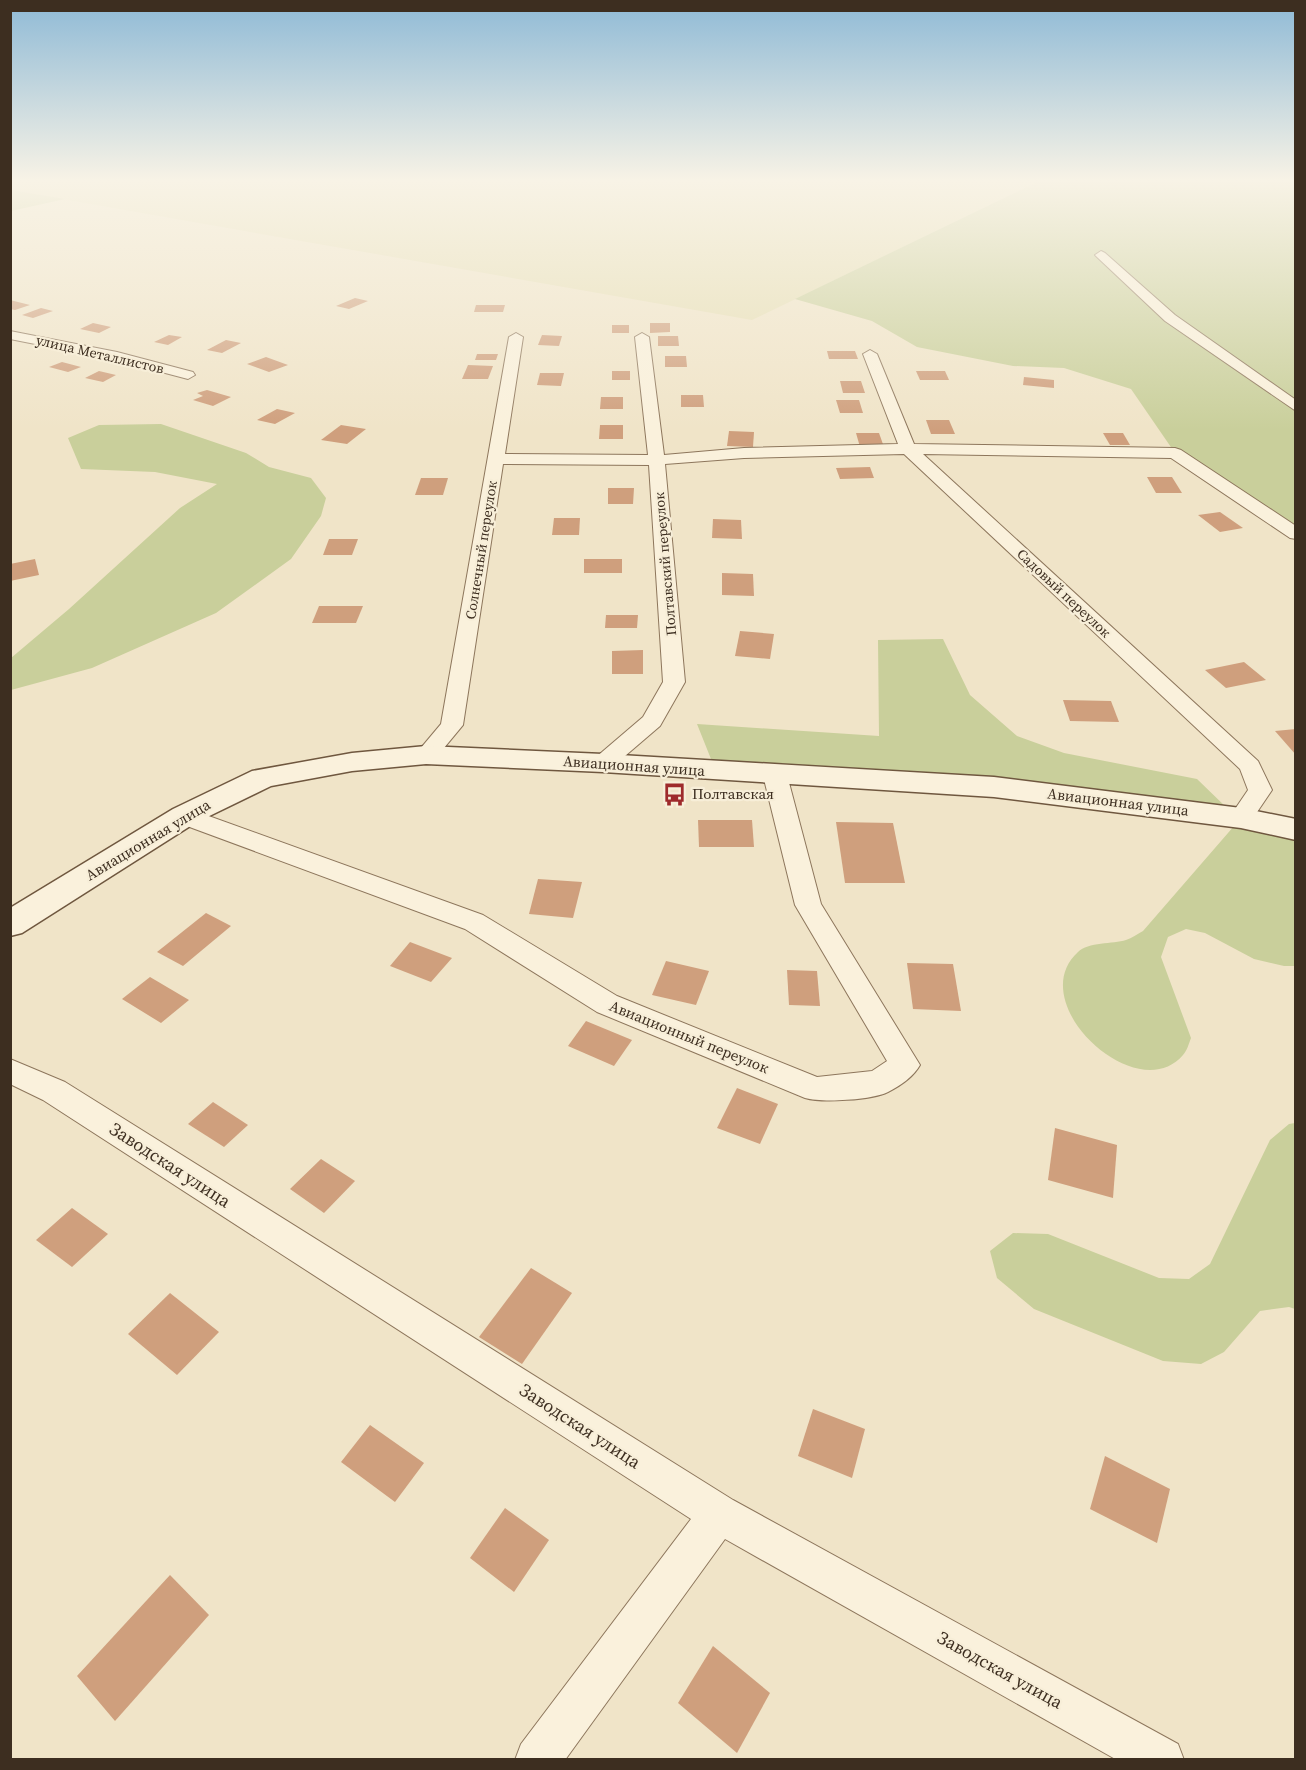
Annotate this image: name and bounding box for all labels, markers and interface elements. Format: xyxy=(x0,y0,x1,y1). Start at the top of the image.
street label: улица Металлистов xyxy=(34,330,166,378)
street label: Солнечный переулок xyxy=(460,479,502,621)
street label: Полтавский переулок xyxy=(649,491,681,637)
street label: Садовый переулок xyxy=(1012,544,1116,642)
street label: Авиационная улица xyxy=(562,750,706,781)
bus stop icon: Полтавская xyxy=(661,781,687,807)
street label: Авиационная улица xyxy=(1046,782,1190,821)
place label: Полтавская xyxy=(692,783,774,804)
street label: Авиационная улица xyxy=(81,794,214,885)
street label: Авиационный переулок xyxy=(606,995,773,1078)
street label: Заводская улица xyxy=(105,1116,237,1214)
street label: Заводская улица xyxy=(515,1377,647,1475)
street label: Заводская улица xyxy=(933,1625,1068,1715)

